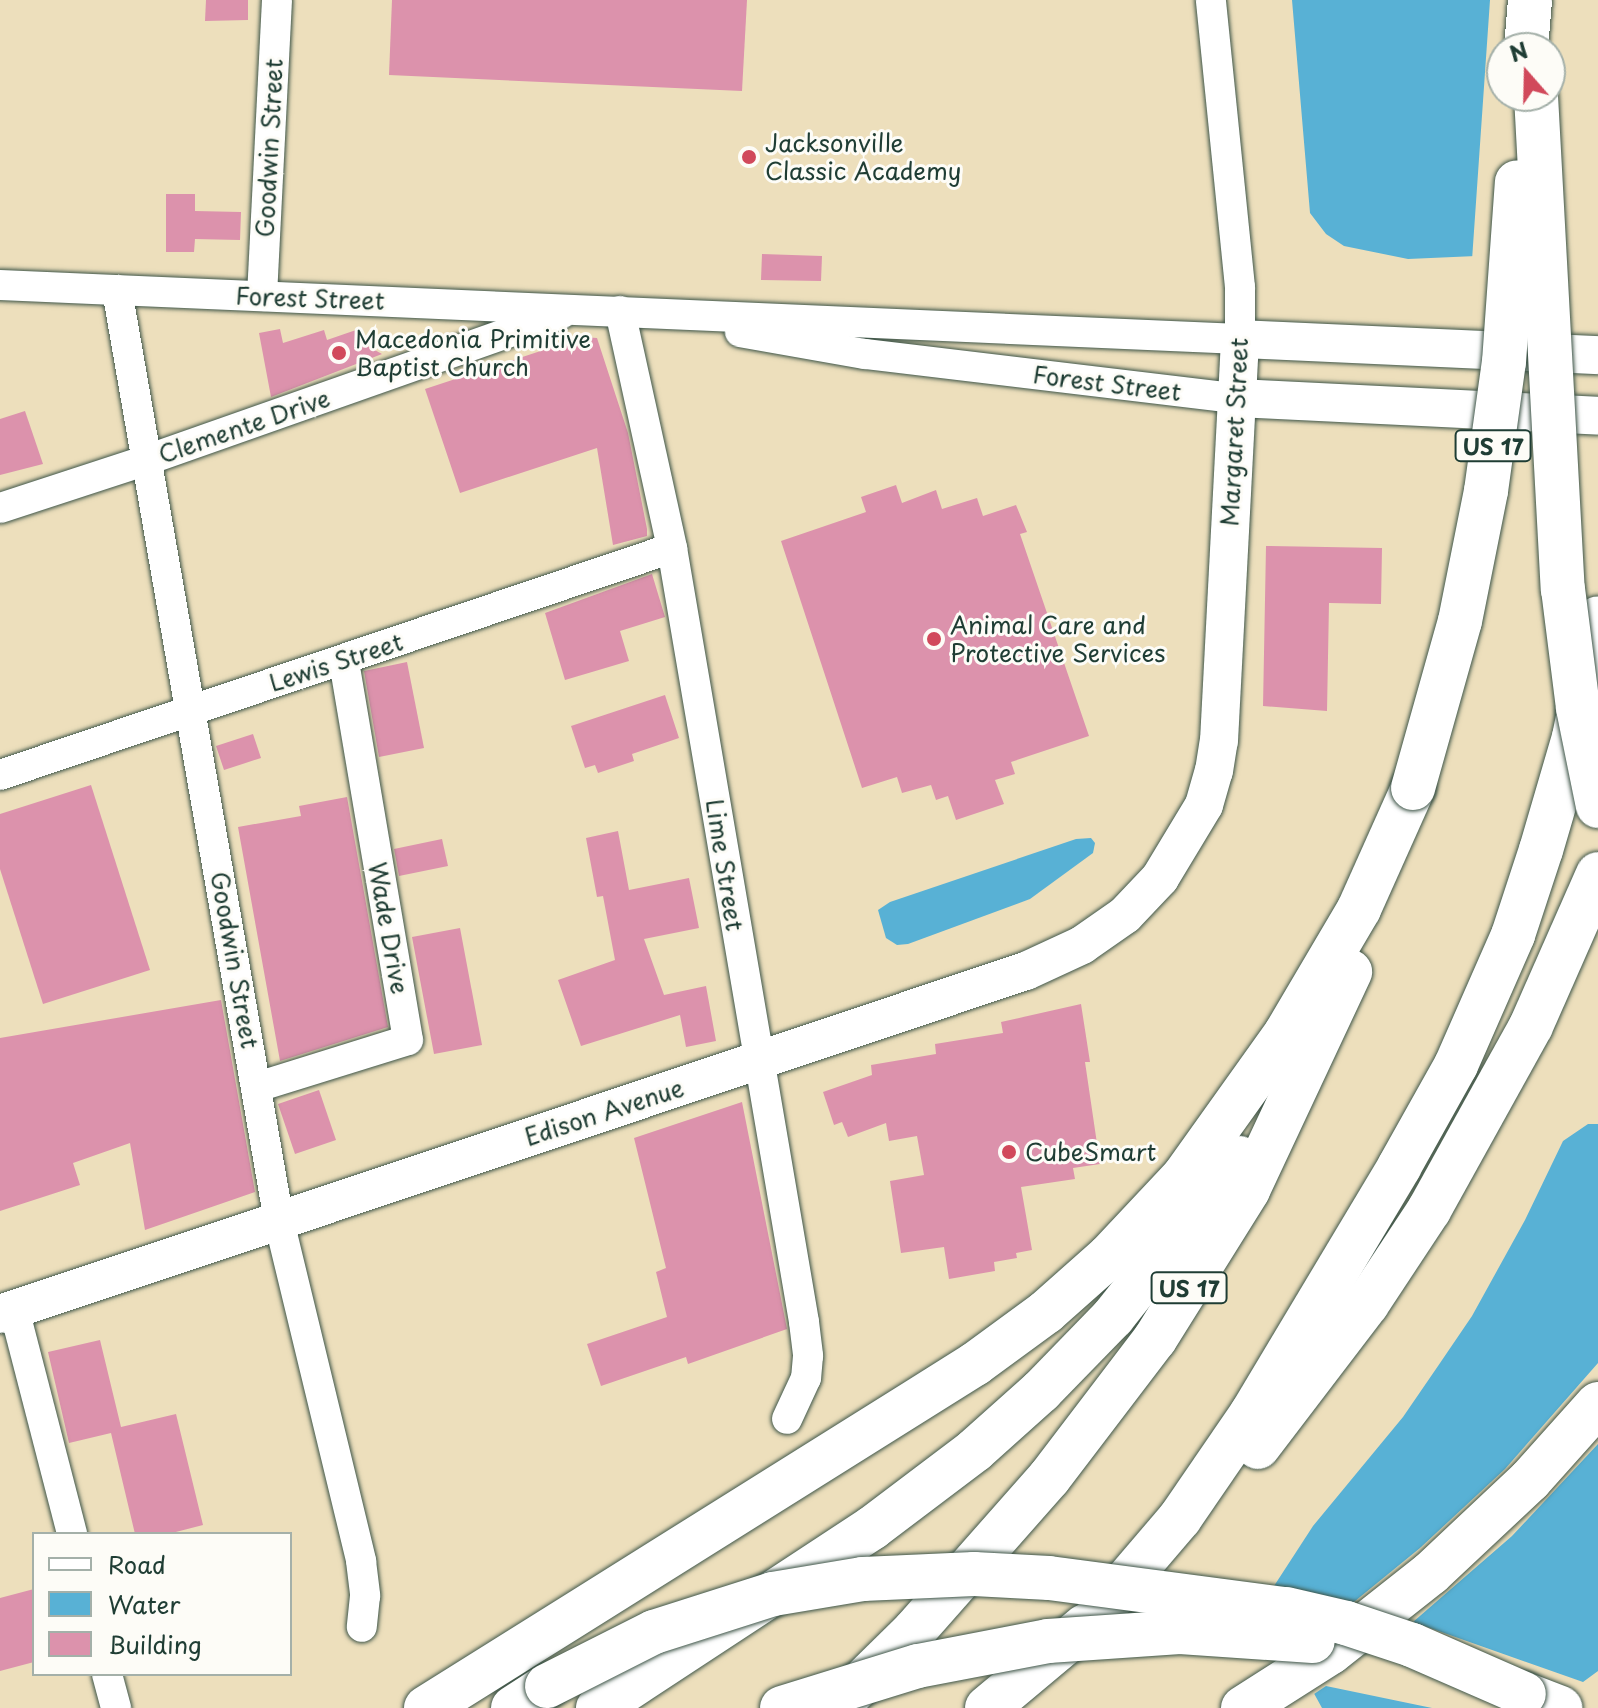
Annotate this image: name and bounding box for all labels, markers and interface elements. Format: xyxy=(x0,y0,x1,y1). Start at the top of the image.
north arrow xyxy=(1486,32,1566,112)
text: N xyxy=(1504,32,1532,69)
street label: Goodwin Street xyxy=(250,58,288,238)
place label: Jacksonville Classic Academy xyxy=(765,129,960,185)
marker: Jacksonville Classic Academy xyxy=(740,148,758,166)
street label: Forest Street xyxy=(234,281,386,315)
place label: Macedonia Primitive Baptist Church xyxy=(355,325,590,381)
street label: Margaret Street xyxy=(1215,336,1253,528)
marker: Macedonia Primitive Baptist Church xyxy=(330,344,348,362)
street label: Forest Street xyxy=(1030,360,1184,406)
street label: Clemente Drive xyxy=(155,383,333,469)
road number: US 17 xyxy=(1455,428,1531,464)
place label: Animal Care and Protective Services xyxy=(950,611,1164,667)
street label: Lewis Street xyxy=(265,627,407,697)
marker: Animal Care and Protective Services xyxy=(925,630,943,648)
street label: Lime Street xyxy=(700,797,750,933)
street label: Wade Drive xyxy=(363,860,415,996)
street label: Goodwin Street xyxy=(205,869,265,1051)
street label: Edison Avenue xyxy=(522,1073,686,1151)
place label: CubeSmart xyxy=(1025,1138,1156,1166)
marker: CubeSmart xyxy=(1000,1143,1018,1161)
road number: US 17 xyxy=(1151,1270,1227,1306)
legend xyxy=(32,1532,292,1676)
text: Road xyxy=(108,1546,166,1582)
text: Water xyxy=(108,1586,180,1622)
text: Building xyxy=(108,1626,202,1662)

